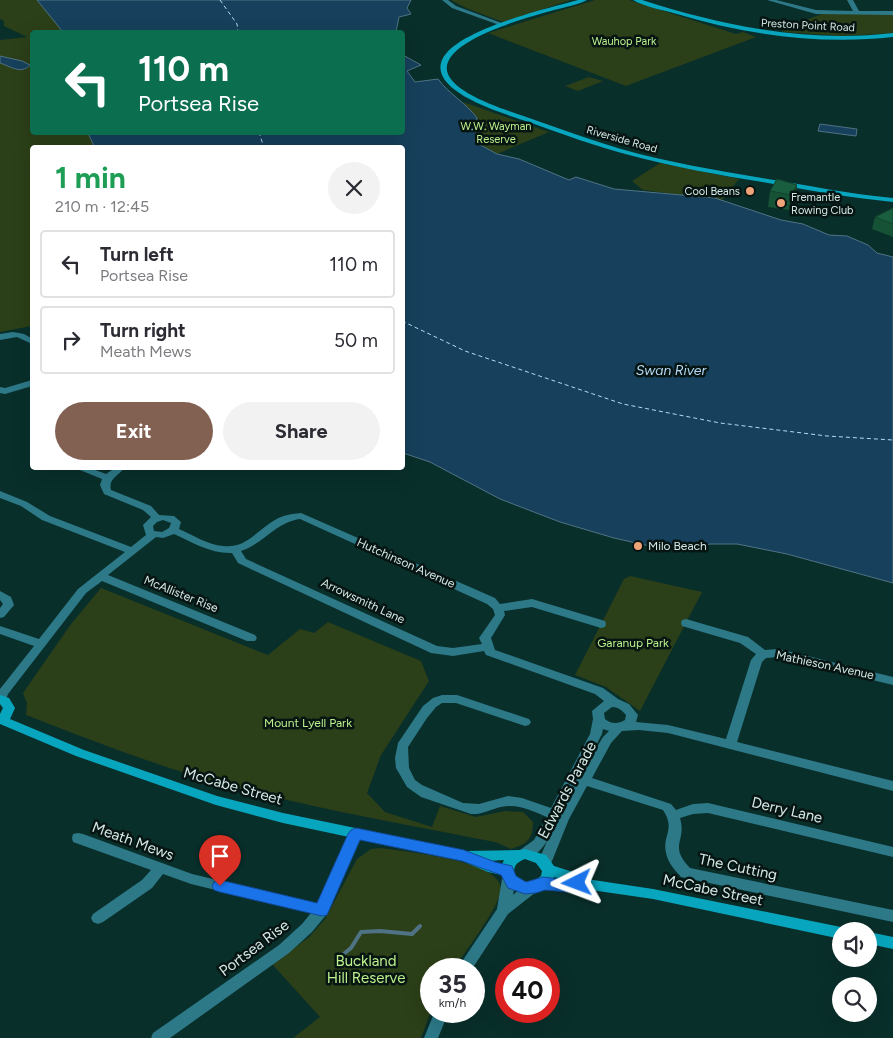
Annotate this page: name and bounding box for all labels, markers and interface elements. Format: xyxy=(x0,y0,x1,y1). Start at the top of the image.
street label: Preston Point Road xyxy=(761,17,855,34)
park label: Wauhop Park xyxy=(592,35,657,48)
text: 110 m xyxy=(138,48,229,90)
icon: left xyxy=(55,50,120,115)
text: Portsea Rise xyxy=(138,90,259,117)
park label: W.W. Wayman Reserve xyxy=(461,120,531,146)
street label: Riverside Road xyxy=(585,123,659,156)
text: 1 min xyxy=(55,159,126,196)
button: close xyxy=(328,162,380,214)
place label: Cool Beans xyxy=(685,185,740,198)
marker: Cool Beans xyxy=(744,185,756,197)
place label: Fremantle Rowing Club xyxy=(791,191,854,217)
text: 210 m · 12:45 xyxy=(55,197,149,216)
marker: Fremantle Rowing Club xyxy=(775,197,787,209)
text: Turn left xyxy=(100,243,174,266)
icon: left xyxy=(57,250,85,278)
text: 110 m xyxy=(329,253,378,276)
text: Portsea Rise xyxy=(100,266,188,285)
text: Turn right xyxy=(100,319,186,342)
icon: right xyxy=(57,326,85,354)
text: 50 m xyxy=(334,329,378,352)
text: Meath Mews xyxy=(100,342,191,361)
water label: Swan River xyxy=(636,362,707,379)
button: Exit xyxy=(55,402,213,460)
button: Share xyxy=(223,402,380,460)
street label: Hutchinson Avenue xyxy=(355,535,458,591)
place label: Milo Beach xyxy=(648,539,707,553)
marker: Milo Beach xyxy=(632,540,644,552)
street label: McAllister Rise xyxy=(142,573,221,615)
street label: Arrowsmith Lane xyxy=(319,575,408,627)
park label: Garanup Park xyxy=(597,636,669,650)
street label: Mathieson Avenue xyxy=(775,648,876,682)
park label: Mount Lyell Park xyxy=(264,716,352,730)
street label: Edwards Parade xyxy=(534,738,600,842)
street label: McCabe Street xyxy=(182,763,285,809)
street label: Derry Lane xyxy=(750,793,824,827)
street label: Meath Mews xyxy=(90,818,176,864)
pin xyxy=(199,835,241,886)
icon: arrive xyxy=(206,842,234,870)
street label: The Cutting xyxy=(697,850,779,884)
position arrow xyxy=(550,856,602,908)
street label: McCabe Street xyxy=(661,871,765,909)
street label: Portsea Rise xyxy=(216,916,292,980)
map controls xyxy=(832,922,877,1022)
button: sound xyxy=(832,922,877,967)
park label: Buckland Hill Reserve xyxy=(327,952,405,987)
speed limit sign: 40 xyxy=(495,958,560,1023)
text: 35 xyxy=(438,969,467,999)
button: search xyxy=(832,977,877,1022)
text: km/h xyxy=(439,996,466,1010)

